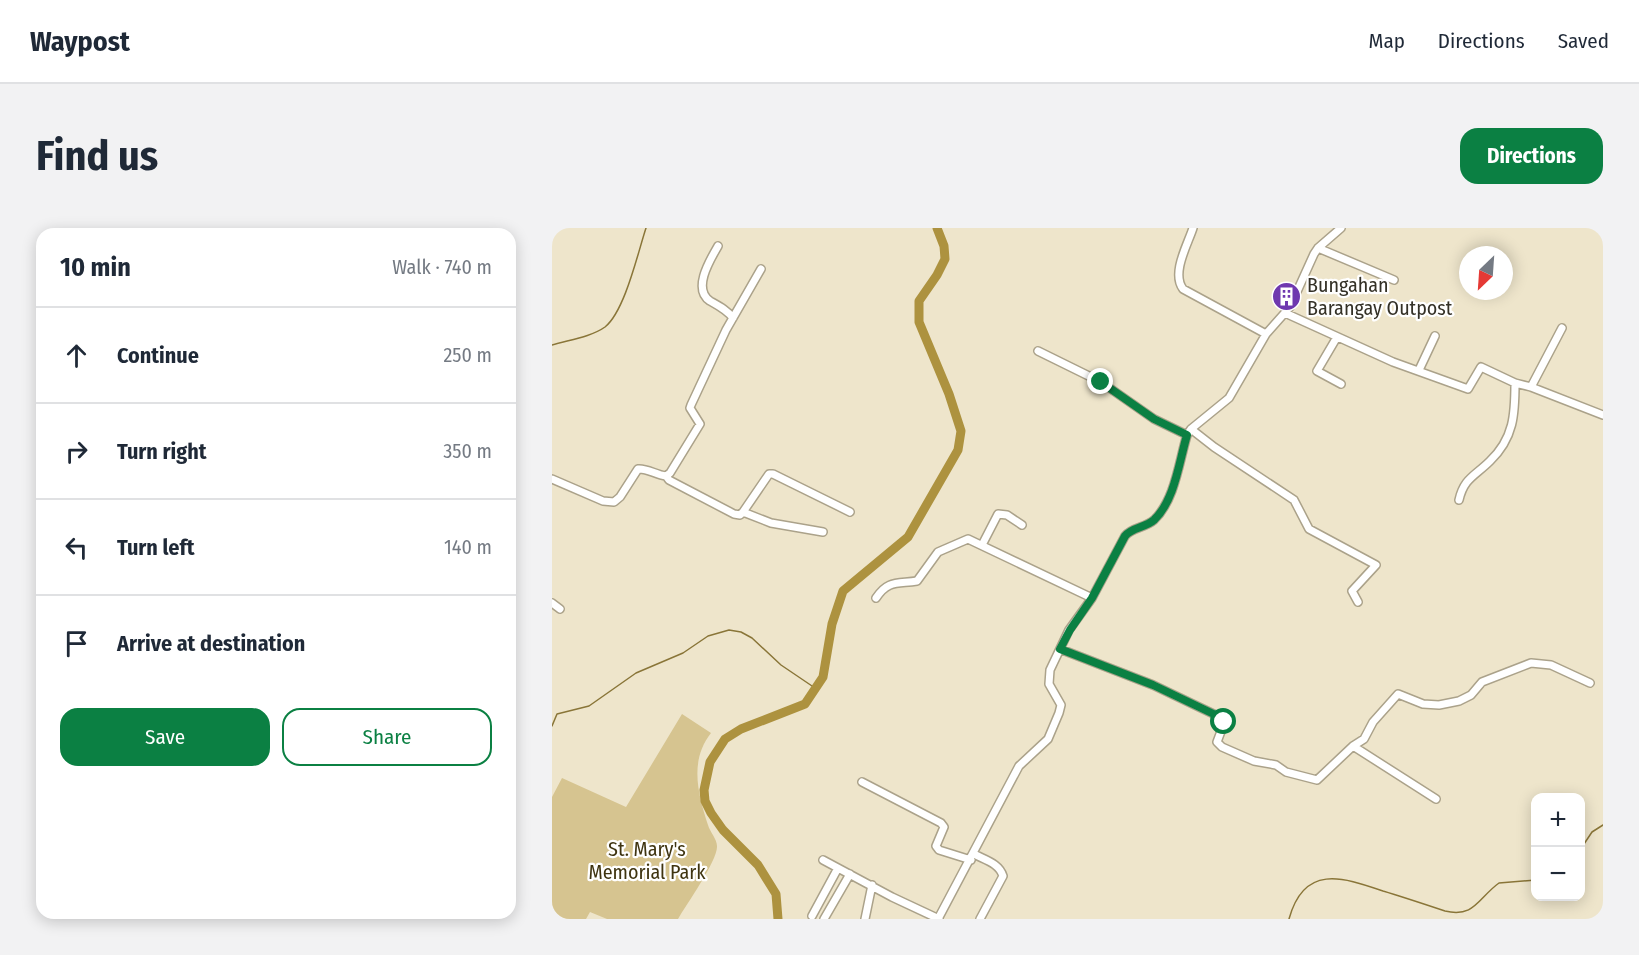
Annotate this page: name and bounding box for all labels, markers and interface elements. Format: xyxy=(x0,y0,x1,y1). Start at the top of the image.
text: Waypost xyxy=(30,25,130,58)
text: Map xyxy=(1368,28,1405,54)
text: Directions xyxy=(1438,28,1525,54)
text: Saved xyxy=(1558,28,1609,54)
button: Directions xyxy=(1460,128,1603,184)
text: Find us xyxy=(36,131,158,181)
north arrow xyxy=(1459,246,1513,300)
text: 10 min xyxy=(60,252,131,283)
text: Walk · 740 m xyxy=(392,255,492,279)
place label: Bungahan Barangay Outpost xyxy=(1307,273,1453,320)
building icon: Bungahan Barangay Outpost xyxy=(1270,280,1302,312)
icon: ahead xyxy=(60,339,93,372)
text: Continue xyxy=(117,342,199,369)
text: 250 m xyxy=(444,343,492,367)
route end xyxy=(1087,368,1113,394)
icon: right xyxy=(60,435,93,468)
text: Turn right xyxy=(117,438,206,465)
text: 350 m xyxy=(443,439,492,463)
icon: left xyxy=(60,531,93,564)
text: Turn left xyxy=(117,534,195,561)
text: 140 m xyxy=(444,535,492,559)
icon: arrive xyxy=(60,627,93,660)
text: Arrive at destination xyxy=(117,630,305,657)
button: Save xyxy=(60,708,270,766)
button: Share xyxy=(282,708,492,766)
route start xyxy=(1210,708,1236,734)
map controls xyxy=(1531,793,1585,901)
button: + xyxy=(1531,793,1585,847)
park label: St. Mary's Memorial Park xyxy=(588,837,706,884)
button: − xyxy=(1531,847,1585,901)

